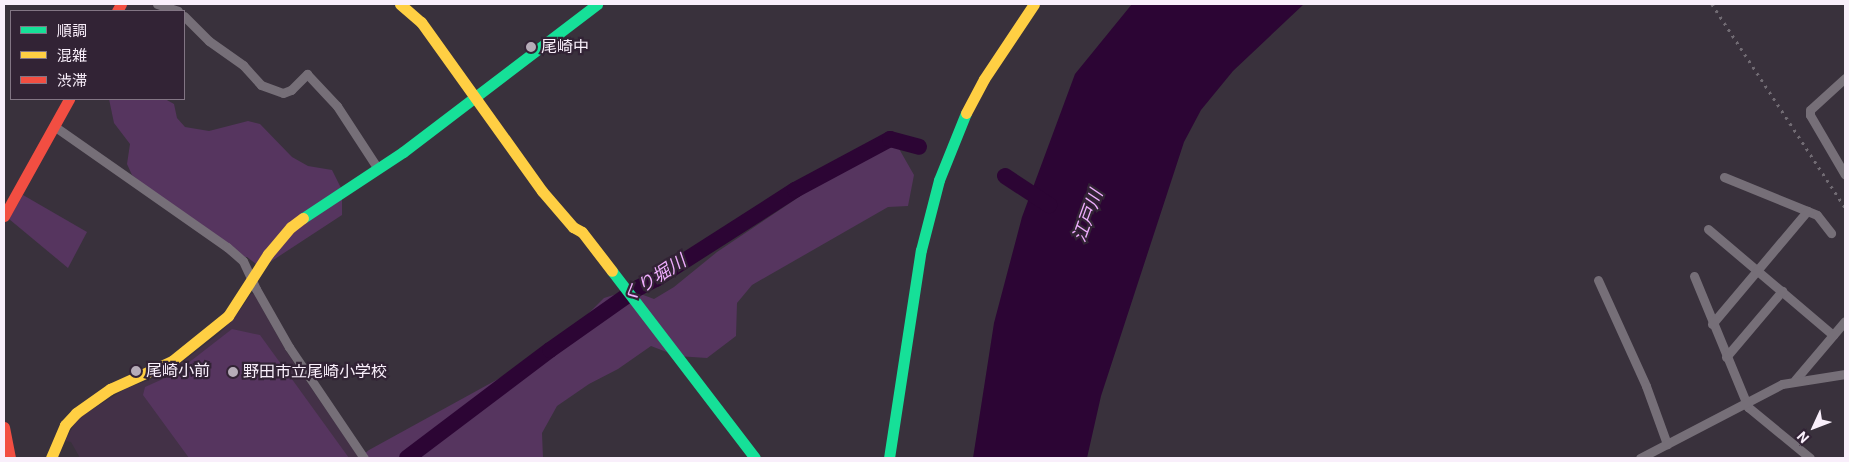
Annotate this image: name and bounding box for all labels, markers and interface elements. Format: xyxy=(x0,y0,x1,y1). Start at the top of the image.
legend xyxy=(10,10,185,100)
text: 順調 xyxy=(57,22,87,40)
place label: 尾崎中 xyxy=(541,37,589,57)
marker: 尾崎中 xyxy=(525,41,537,53)
text: 混雑 xyxy=(57,47,87,65)
text: 渋滞 xyxy=(57,72,87,90)
water label: 江戸川 xyxy=(1069,187,1107,245)
water label: くり堀川 xyxy=(618,250,690,308)
place label: 尾崎小前 xyxy=(146,361,210,381)
place label: 野田市立尾崎小学校 xyxy=(243,362,387,382)
marker: 尾崎小前 xyxy=(130,365,142,377)
marker: 野田市立尾崎小学校 xyxy=(227,366,239,378)
north arrow xyxy=(1789,402,1839,452)
text: N xyxy=(1794,428,1812,446)

